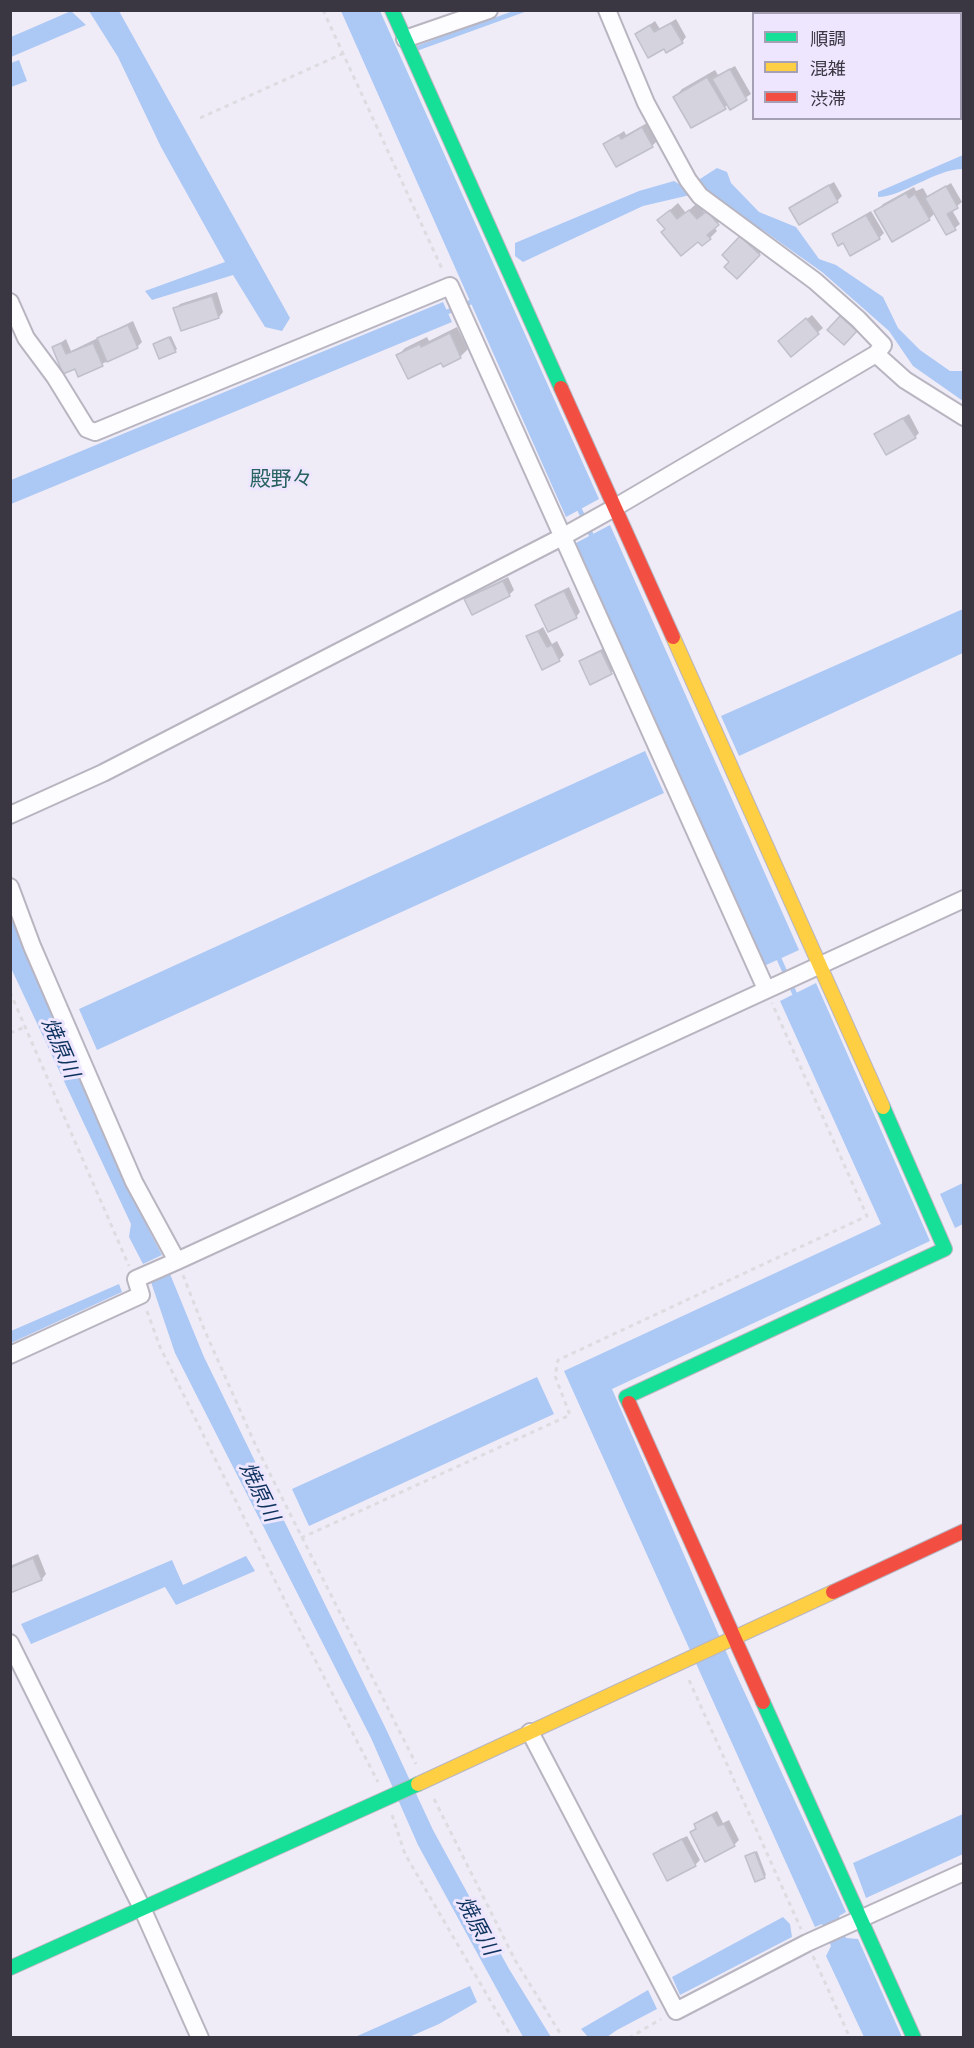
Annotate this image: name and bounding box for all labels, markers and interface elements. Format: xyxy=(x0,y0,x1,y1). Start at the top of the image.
legend xyxy=(752,12,962,120)
text: 順調 xyxy=(810,28,846,50)
text: 混雑 xyxy=(810,58,846,80)
text: 渋滞 xyxy=(810,88,846,110)
district label: 殿野々 xyxy=(250,467,312,493)
water label: 焼原川 xyxy=(36,1014,84,1082)
water label: 焼原川 xyxy=(234,1458,284,1526)
water label: 焼原川 xyxy=(451,1892,503,1960)

